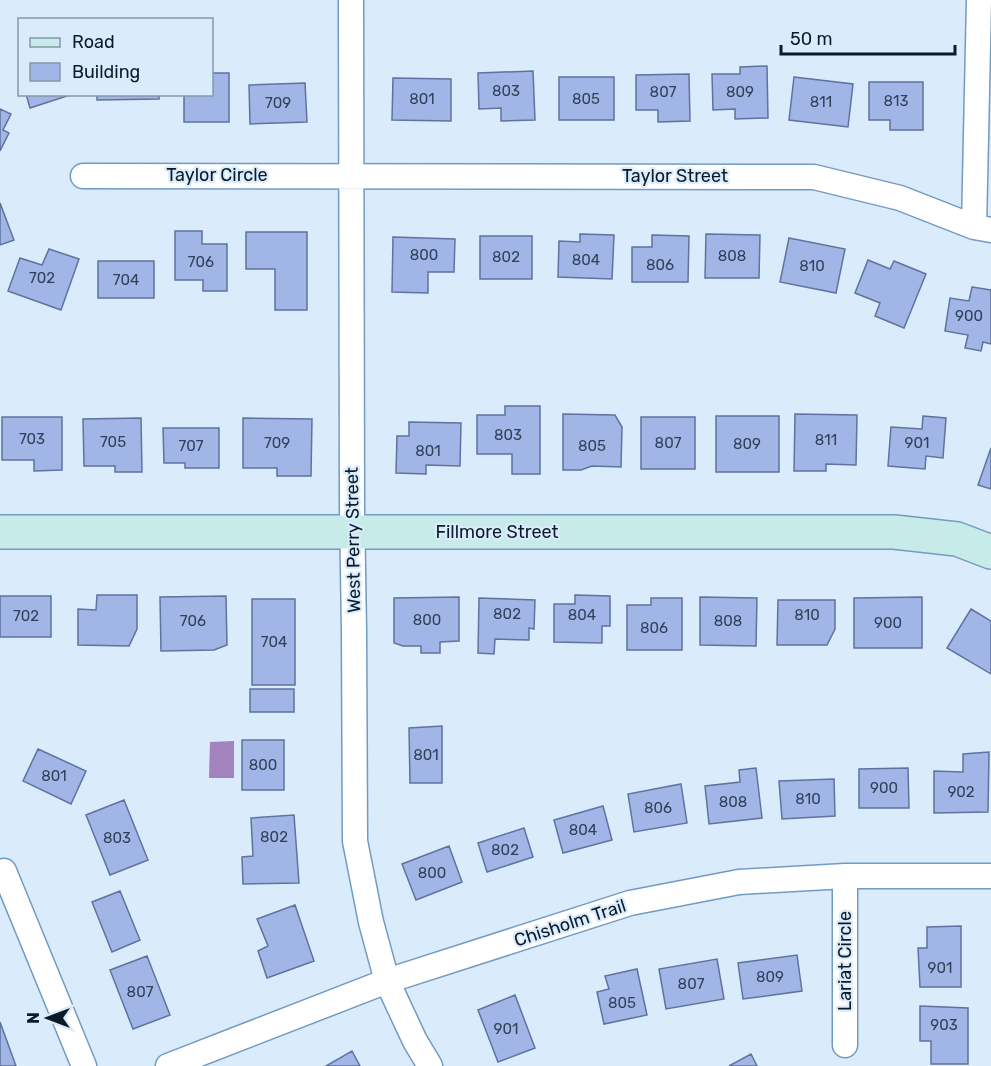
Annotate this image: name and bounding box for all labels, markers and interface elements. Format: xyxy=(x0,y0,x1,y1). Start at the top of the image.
legend xyxy=(18,18,213,96)
scale bar xyxy=(781,18,955,56)
text: 50 m xyxy=(790,28,833,50)
text: Road xyxy=(72,31,115,53)
text: Building xyxy=(72,61,140,83)
house number: 803 xyxy=(492,82,520,100)
house number: 807 xyxy=(650,83,677,101)
house number: 809 xyxy=(726,83,754,101)
house number: 801 xyxy=(409,90,435,108)
house number: 805 xyxy=(572,90,600,108)
house number: 813 xyxy=(884,92,908,110)
house number: 811 xyxy=(810,93,832,111)
house number: 709 xyxy=(265,94,291,112)
street label: Taylor Circle xyxy=(166,164,268,186)
street label: Taylor Street xyxy=(622,165,728,187)
house number: 800 xyxy=(410,246,438,264)
house number: 808 xyxy=(718,247,746,265)
house number: 802 xyxy=(492,248,520,266)
house number: 804 xyxy=(572,251,600,269)
house number: 706 xyxy=(188,253,214,271)
house number: 806 xyxy=(646,256,674,274)
house number: 810 xyxy=(799,257,825,275)
house number: 702 xyxy=(29,269,55,287)
house number: 704 xyxy=(113,271,139,289)
house number: 900 xyxy=(955,307,983,325)
house number: 803 xyxy=(494,426,522,444)
house number: 703 xyxy=(19,430,45,448)
house number: 811 xyxy=(815,431,837,449)
house number: 705 xyxy=(100,433,126,451)
house number: 709 xyxy=(264,434,290,452)
house number: 807 xyxy=(655,434,682,452)
house number: 901 xyxy=(905,434,929,452)
house number: 809 xyxy=(733,435,761,453)
house number: 707 xyxy=(179,437,204,455)
house number: 805 xyxy=(578,437,606,455)
house number: 801 xyxy=(415,442,441,460)
street label: West Perry Street xyxy=(341,467,365,613)
street label: Fillmore Street xyxy=(435,521,559,543)
house number: 802 xyxy=(493,605,521,623)
house number: 804 xyxy=(568,606,596,624)
house number: 810 xyxy=(794,606,820,624)
house number: 702 xyxy=(13,607,39,625)
house number: 800 xyxy=(413,611,441,629)
house number: 706 xyxy=(180,612,206,630)
house number: 808 xyxy=(714,612,742,630)
house number: 900 xyxy=(874,614,902,632)
house number: 806 xyxy=(640,619,668,637)
house number: 704 xyxy=(261,633,287,651)
house number: 801 xyxy=(413,746,439,764)
house number: 800 xyxy=(249,756,277,774)
house number: 801 xyxy=(41,767,67,785)
house number: 900 xyxy=(870,779,898,797)
house number: 902 xyxy=(947,783,975,801)
house number: 810 xyxy=(795,790,821,808)
house number: 808 xyxy=(719,793,747,811)
house number: 806 xyxy=(644,799,672,817)
house number: 804 xyxy=(569,821,597,839)
house number: 802 xyxy=(260,828,288,846)
house number: 803 xyxy=(103,829,131,847)
house number: 802 xyxy=(491,841,519,859)
house number: 800 xyxy=(418,864,446,882)
street label: Chisholm Trail xyxy=(511,895,629,951)
street label: Lariat Circle xyxy=(834,911,856,1011)
house number: 901 xyxy=(928,959,952,977)
house number: 809 xyxy=(756,968,784,986)
house number: 807 xyxy=(678,975,705,993)
house number: 807 xyxy=(127,983,154,1001)
north arrow xyxy=(18,988,78,1048)
house number: 805 xyxy=(608,994,636,1012)
text: N xyxy=(24,1012,43,1024)
house number: 903 xyxy=(930,1016,958,1034)
house number: 901 xyxy=(494,1020,518,1038)

